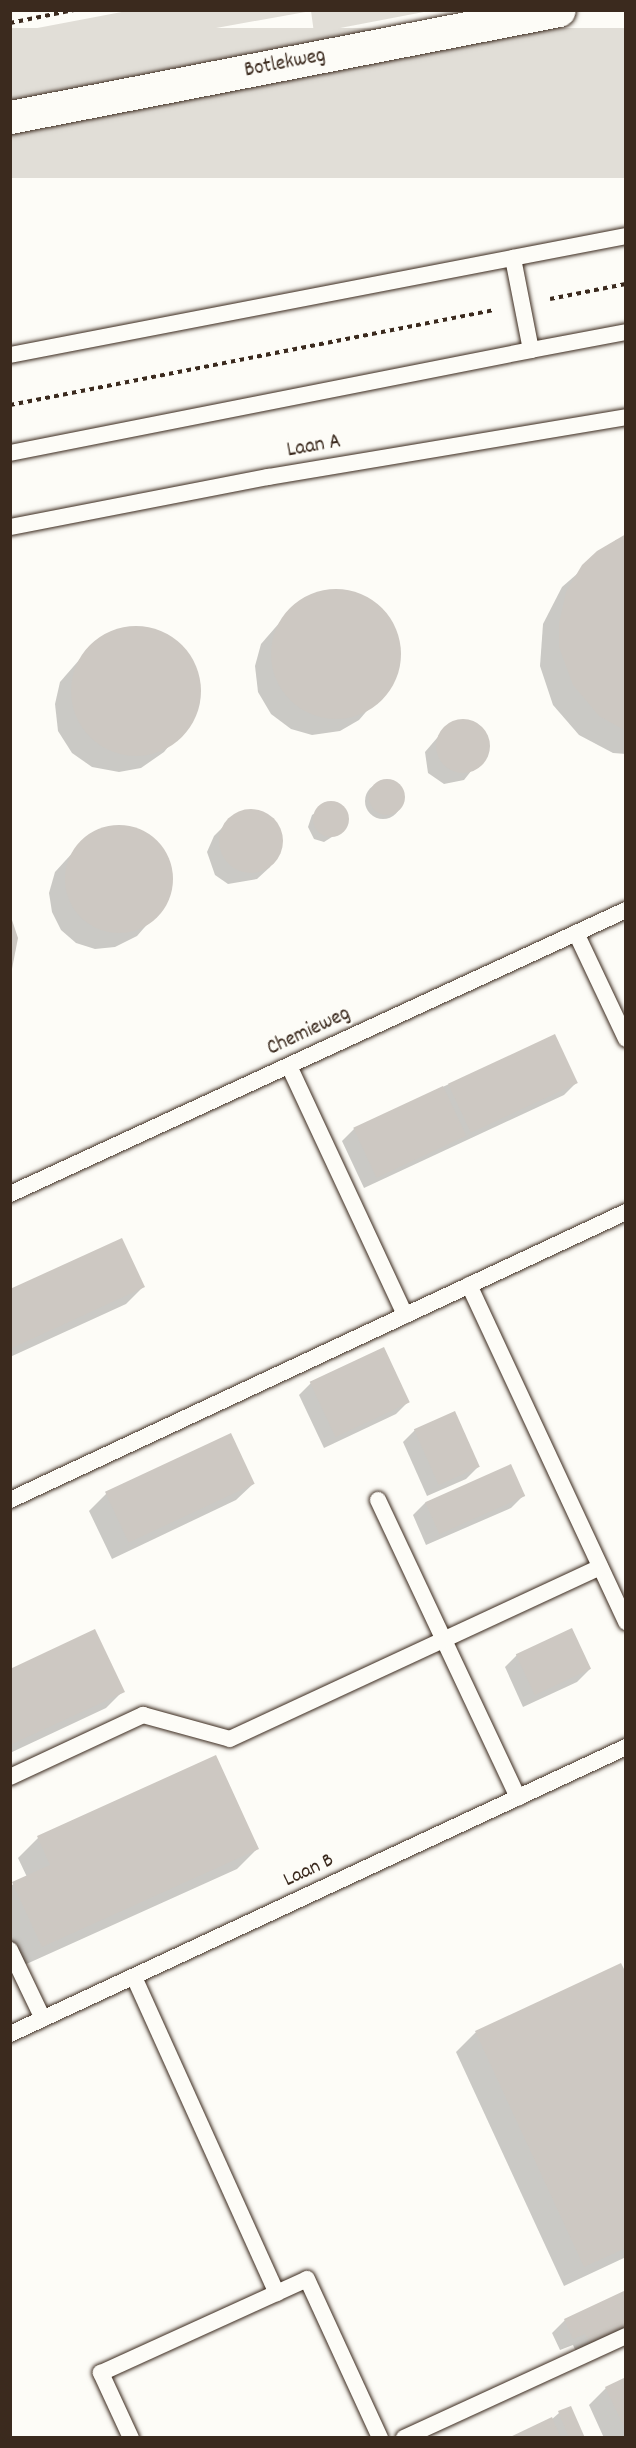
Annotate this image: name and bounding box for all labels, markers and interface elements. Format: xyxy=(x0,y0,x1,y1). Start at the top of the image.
street label: Botlekweg xyxy=(242,44,328,84)
street label: Laan A xyxy=(285,430,343,464)
street label: Chemieweg xyxy=(263,1002,355,1062)
street label: Laan B xyxy=(280,1848,338,1894)

